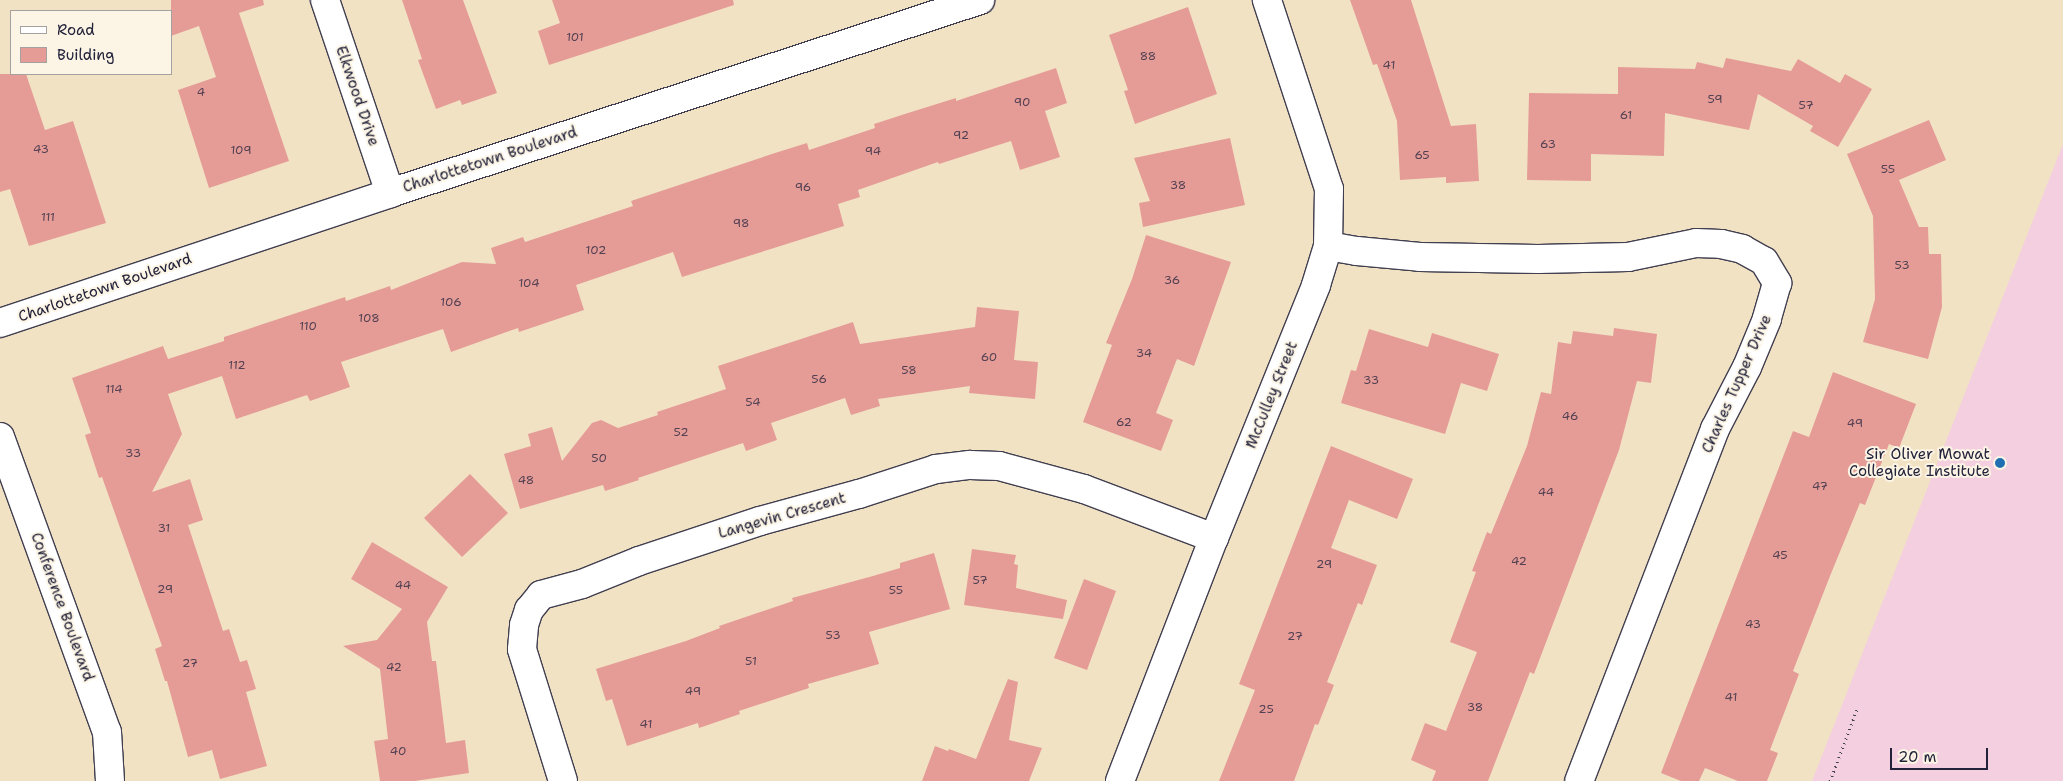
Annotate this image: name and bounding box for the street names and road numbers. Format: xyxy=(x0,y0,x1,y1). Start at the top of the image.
street label: Elkwood Drive xyxy=(331,44,383,148)
street label: Charlottetown Boulevard xyxy=(401,123,579,197)
street label: Charlottetown Boulevard xyxy=(16,250,194,326)
street label: Charles Tupper Drive xyxy=(1698,312,1776,456)
street label: McCulley Street xyxy=(1242,339,1302,451)
street label: Langevin Crescent xyxy=(716,489,848,543)
street label: Conference Boulevard xyxy=(27,530,97,684)

